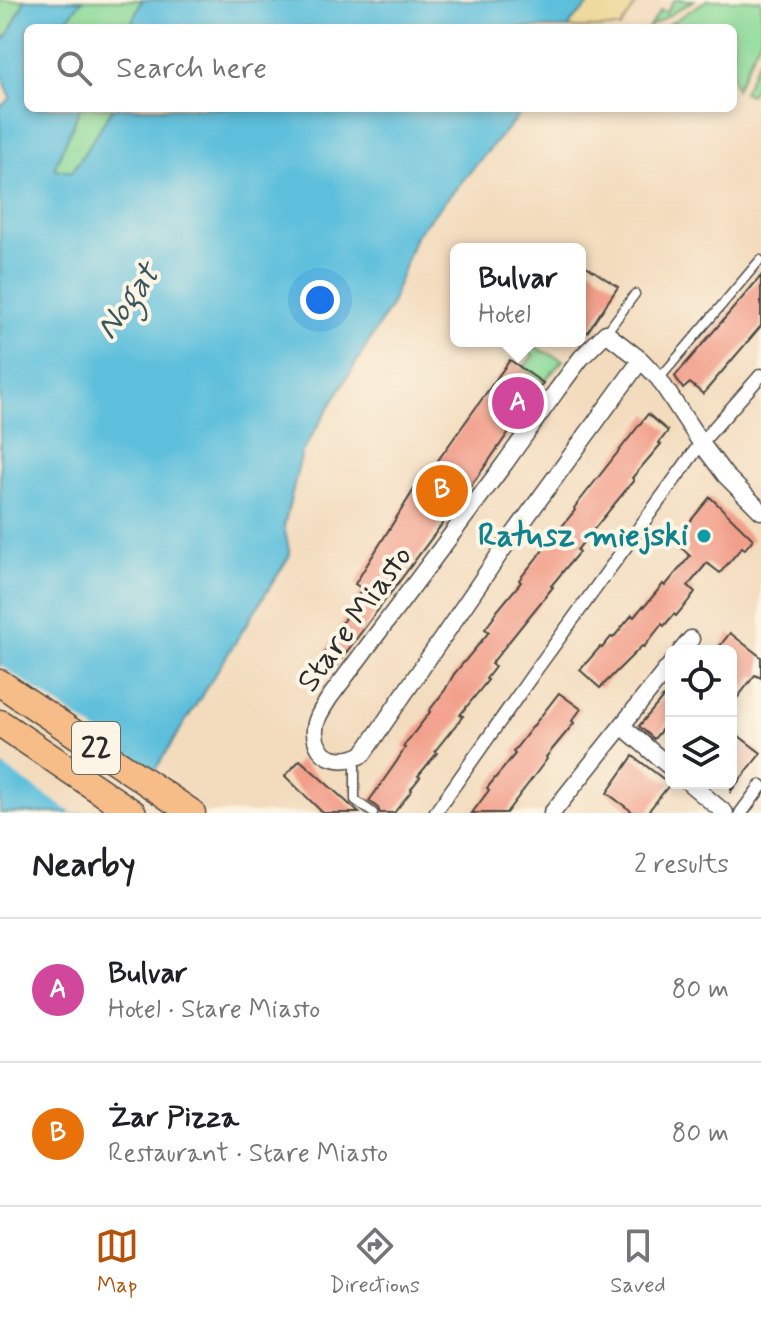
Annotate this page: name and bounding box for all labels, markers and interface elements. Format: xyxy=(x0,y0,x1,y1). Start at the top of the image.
search box xyxy=(24,24,737,112)
icon: search xyxy=(52,46,96,90)
text: Search here xyxy=(116,49,267,88)
popup xyxy=(450,243,586,347)
water label: Nogat xyxy=(85,252,175,351)
text: Bulvar xyxy=(478,259,558,298)
your location xyxy=(300,280,340,320)
text: Hotel xyxy=(478,298,531,332)
pin: A xyxy=(492,373,544,433)
pin: B xyxy=(416,461,468,521)
place label: Ratusz miejski xyxy=(478,515,688,557)
marker: Ratusz miejski xyxy=(695,527,713,545)
street label: Stare Miasto xyxy=(288,537,422,701)
map controls xyxy=(665,645,737,789)
button: locate xyxy=(665,645,737,717)
button: layers xyxy=(665,717,737,789)
road number: 22 xyxy=(72,722,120,774)
text: Nearby xyxy=(32,843,136,888)
text: 2 results xyxy=(634,848,729,882)
text: Bulvar xyxy=(108,954,188,993)
text: A xyxy=(49,973,67,1007)
text: 80 m xyxy=(672,973,729,1007)
text: Hotel · Stare Miasto xyxy=(108,993,320,1027)
text: Żar Pizza xyxy=(108,1098,239,1137)
text: B xyxy=(50,1117,66,1151)
text: 80 m xyxy=(672,1117,729,1151)
text: Restaurant · Stare Miasto xyxy=(108,1137,388,1171)
tab: Map xyxy=(95,1224,139,1300)
tab: Directions xyxy=(329,1224,420,1300)
tab: Saved xyxy=(610,1224,666,1300)

